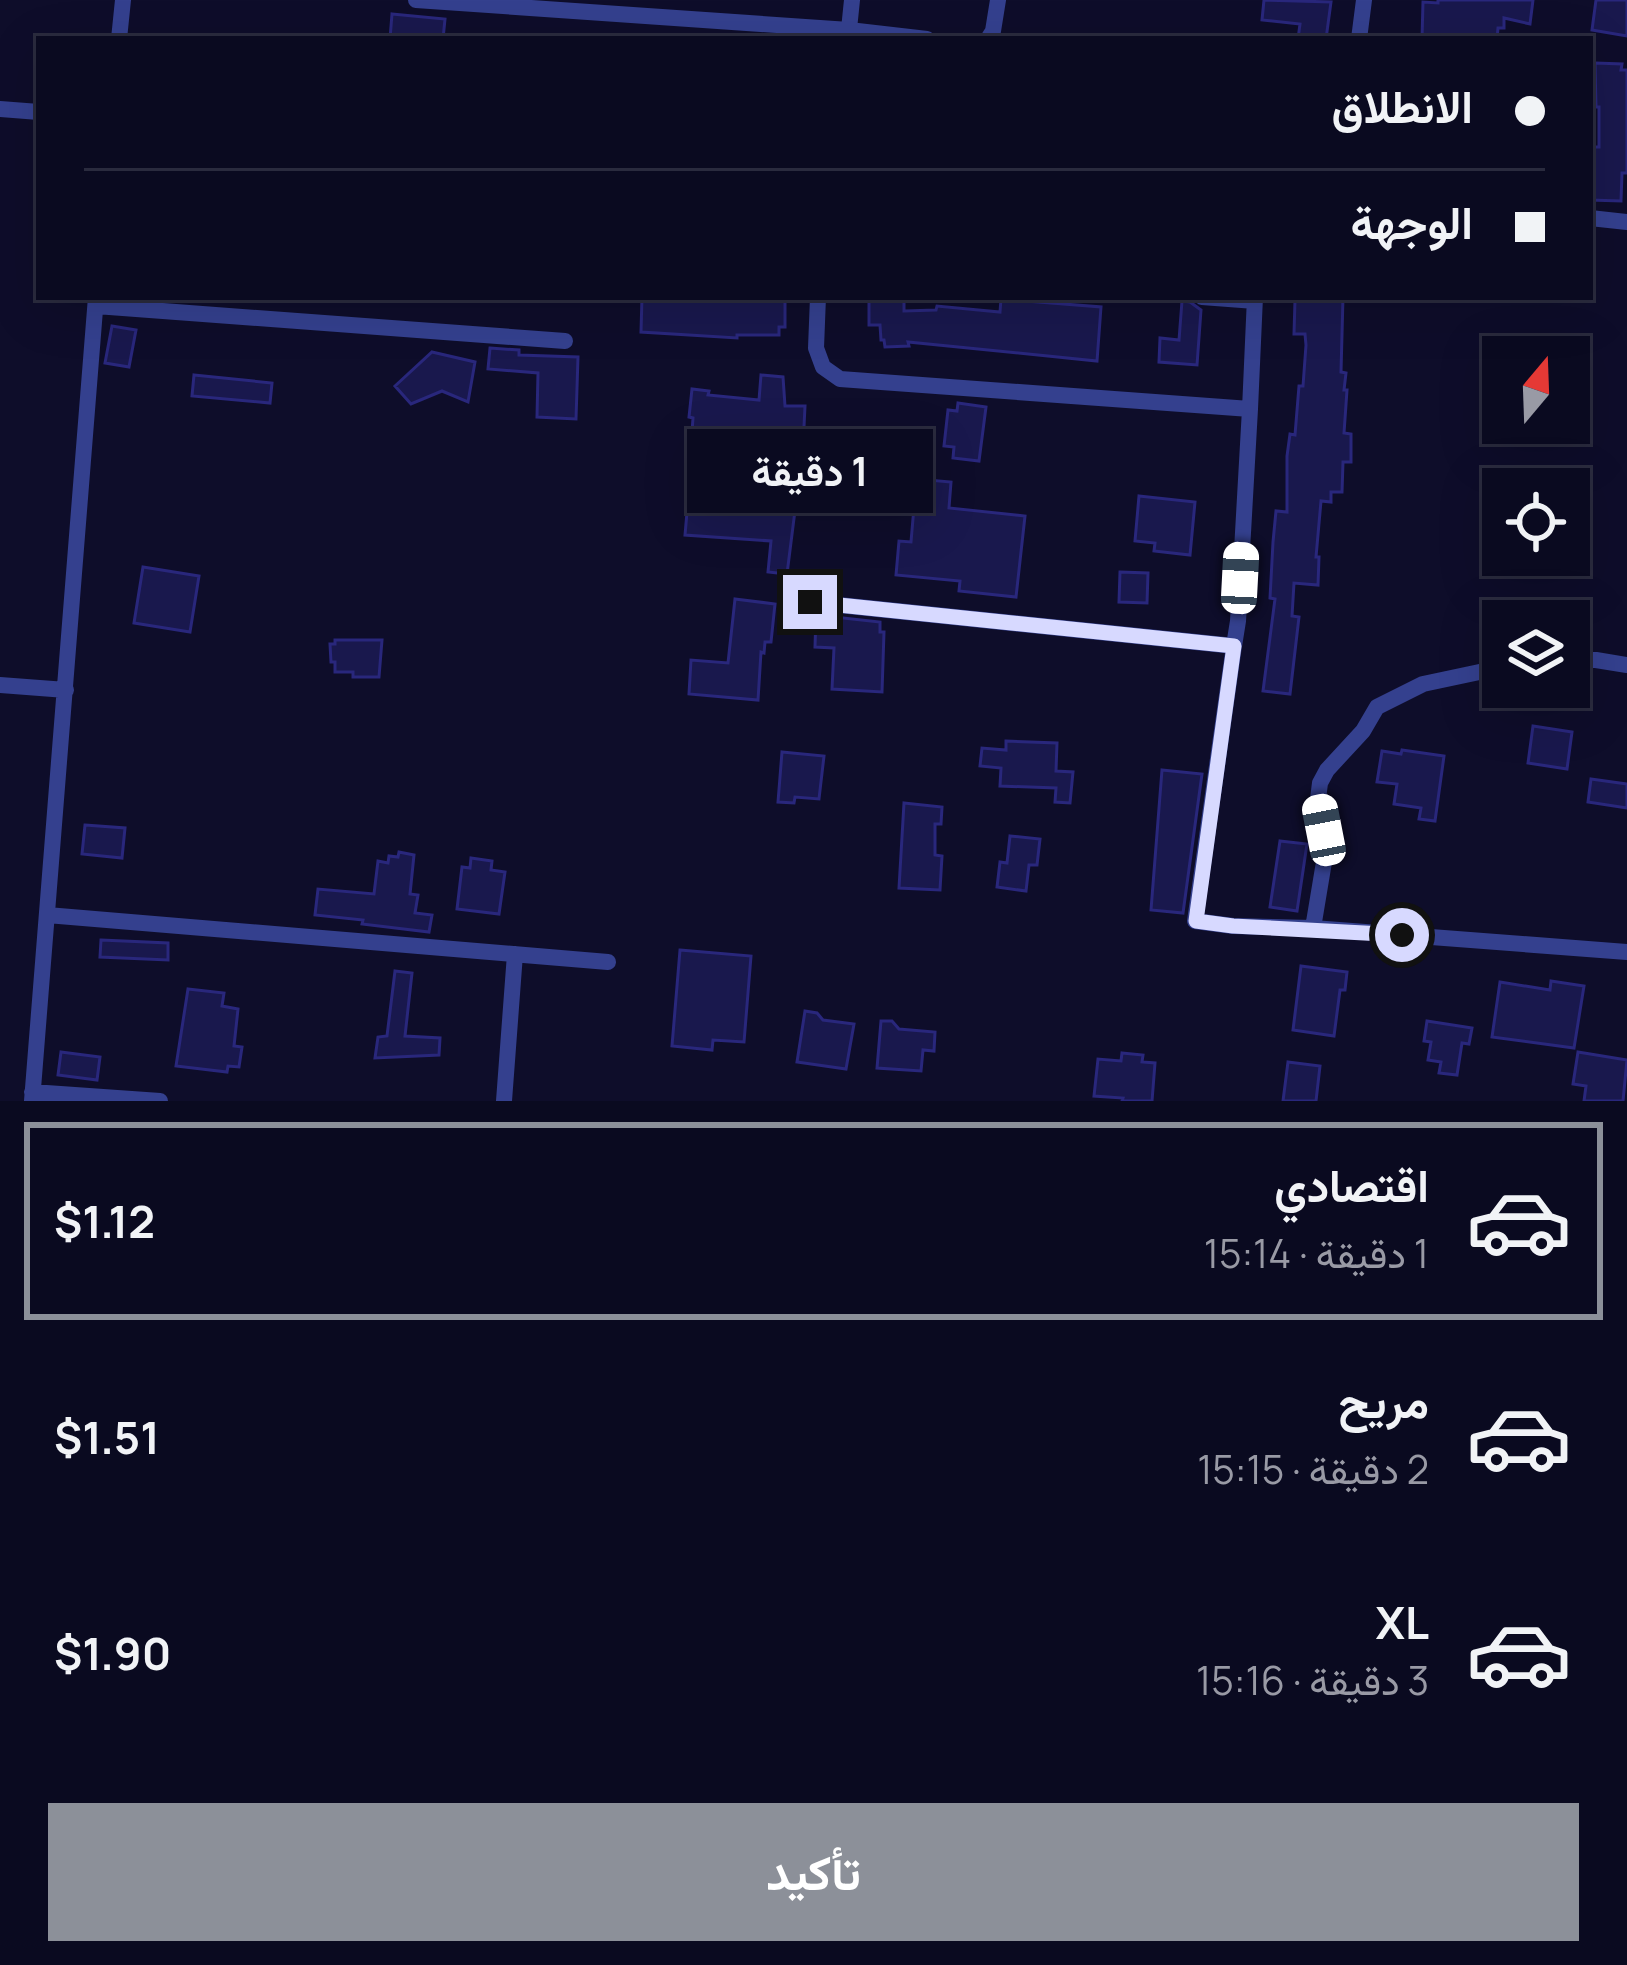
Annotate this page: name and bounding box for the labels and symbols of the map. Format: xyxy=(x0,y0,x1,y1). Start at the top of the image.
north arrow xyxy=(1482,336,1590,444)
callout: 1 دقيقة xyxy=(687,428,933,512)
car xyxy=(1220,541,1260,615)
route end xyxy=(783,575,837,629)
car xyxy=(1299,791,1349,869)
route start xyxy=(1375,908,1429,962)

